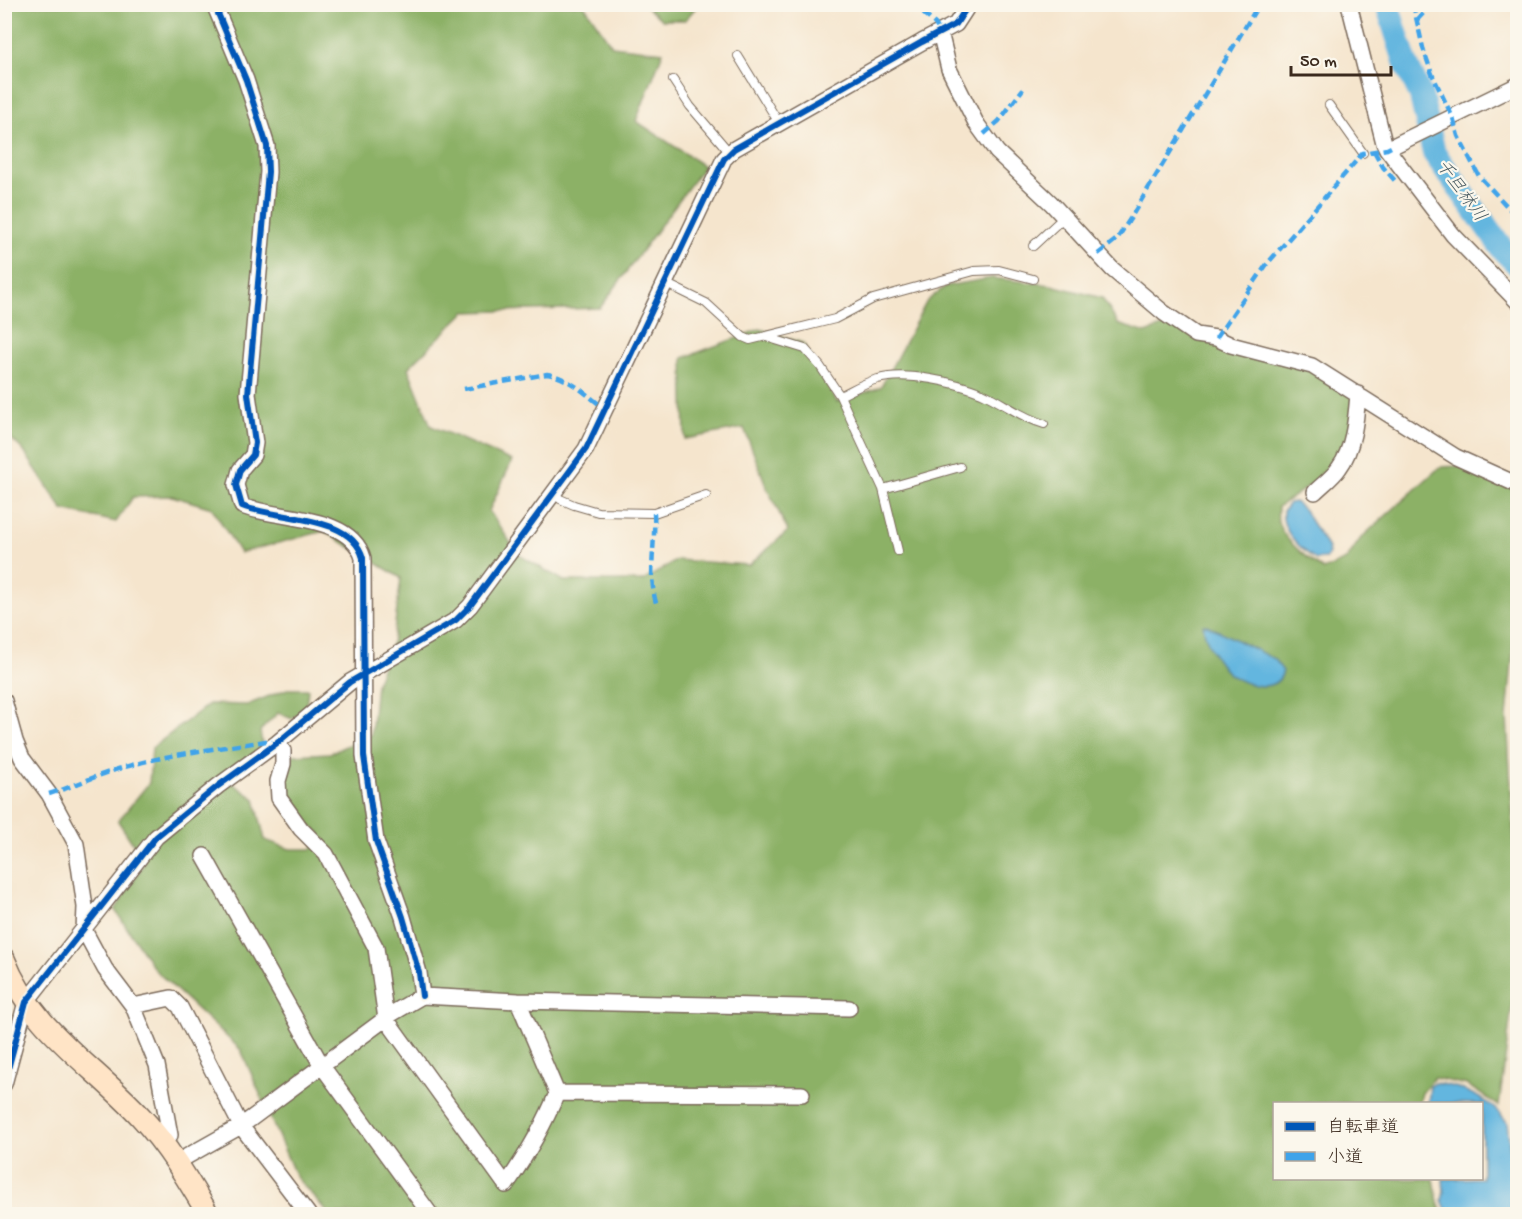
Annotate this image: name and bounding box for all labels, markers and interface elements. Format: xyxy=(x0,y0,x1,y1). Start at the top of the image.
scale bar xyxy=(1291,39,1392,77)
text: 50 m xyxy=(1300,52,1337,73)
water label: 千旦林川 xyxy=(1430,156,1490,227)
legend xyxy=(1273,1102,1483,1180)
text: 自転車道 xyxy=(1327,1117,1399,1139)
text: 小道 xyxy=(1327,1147,1363,1169)

